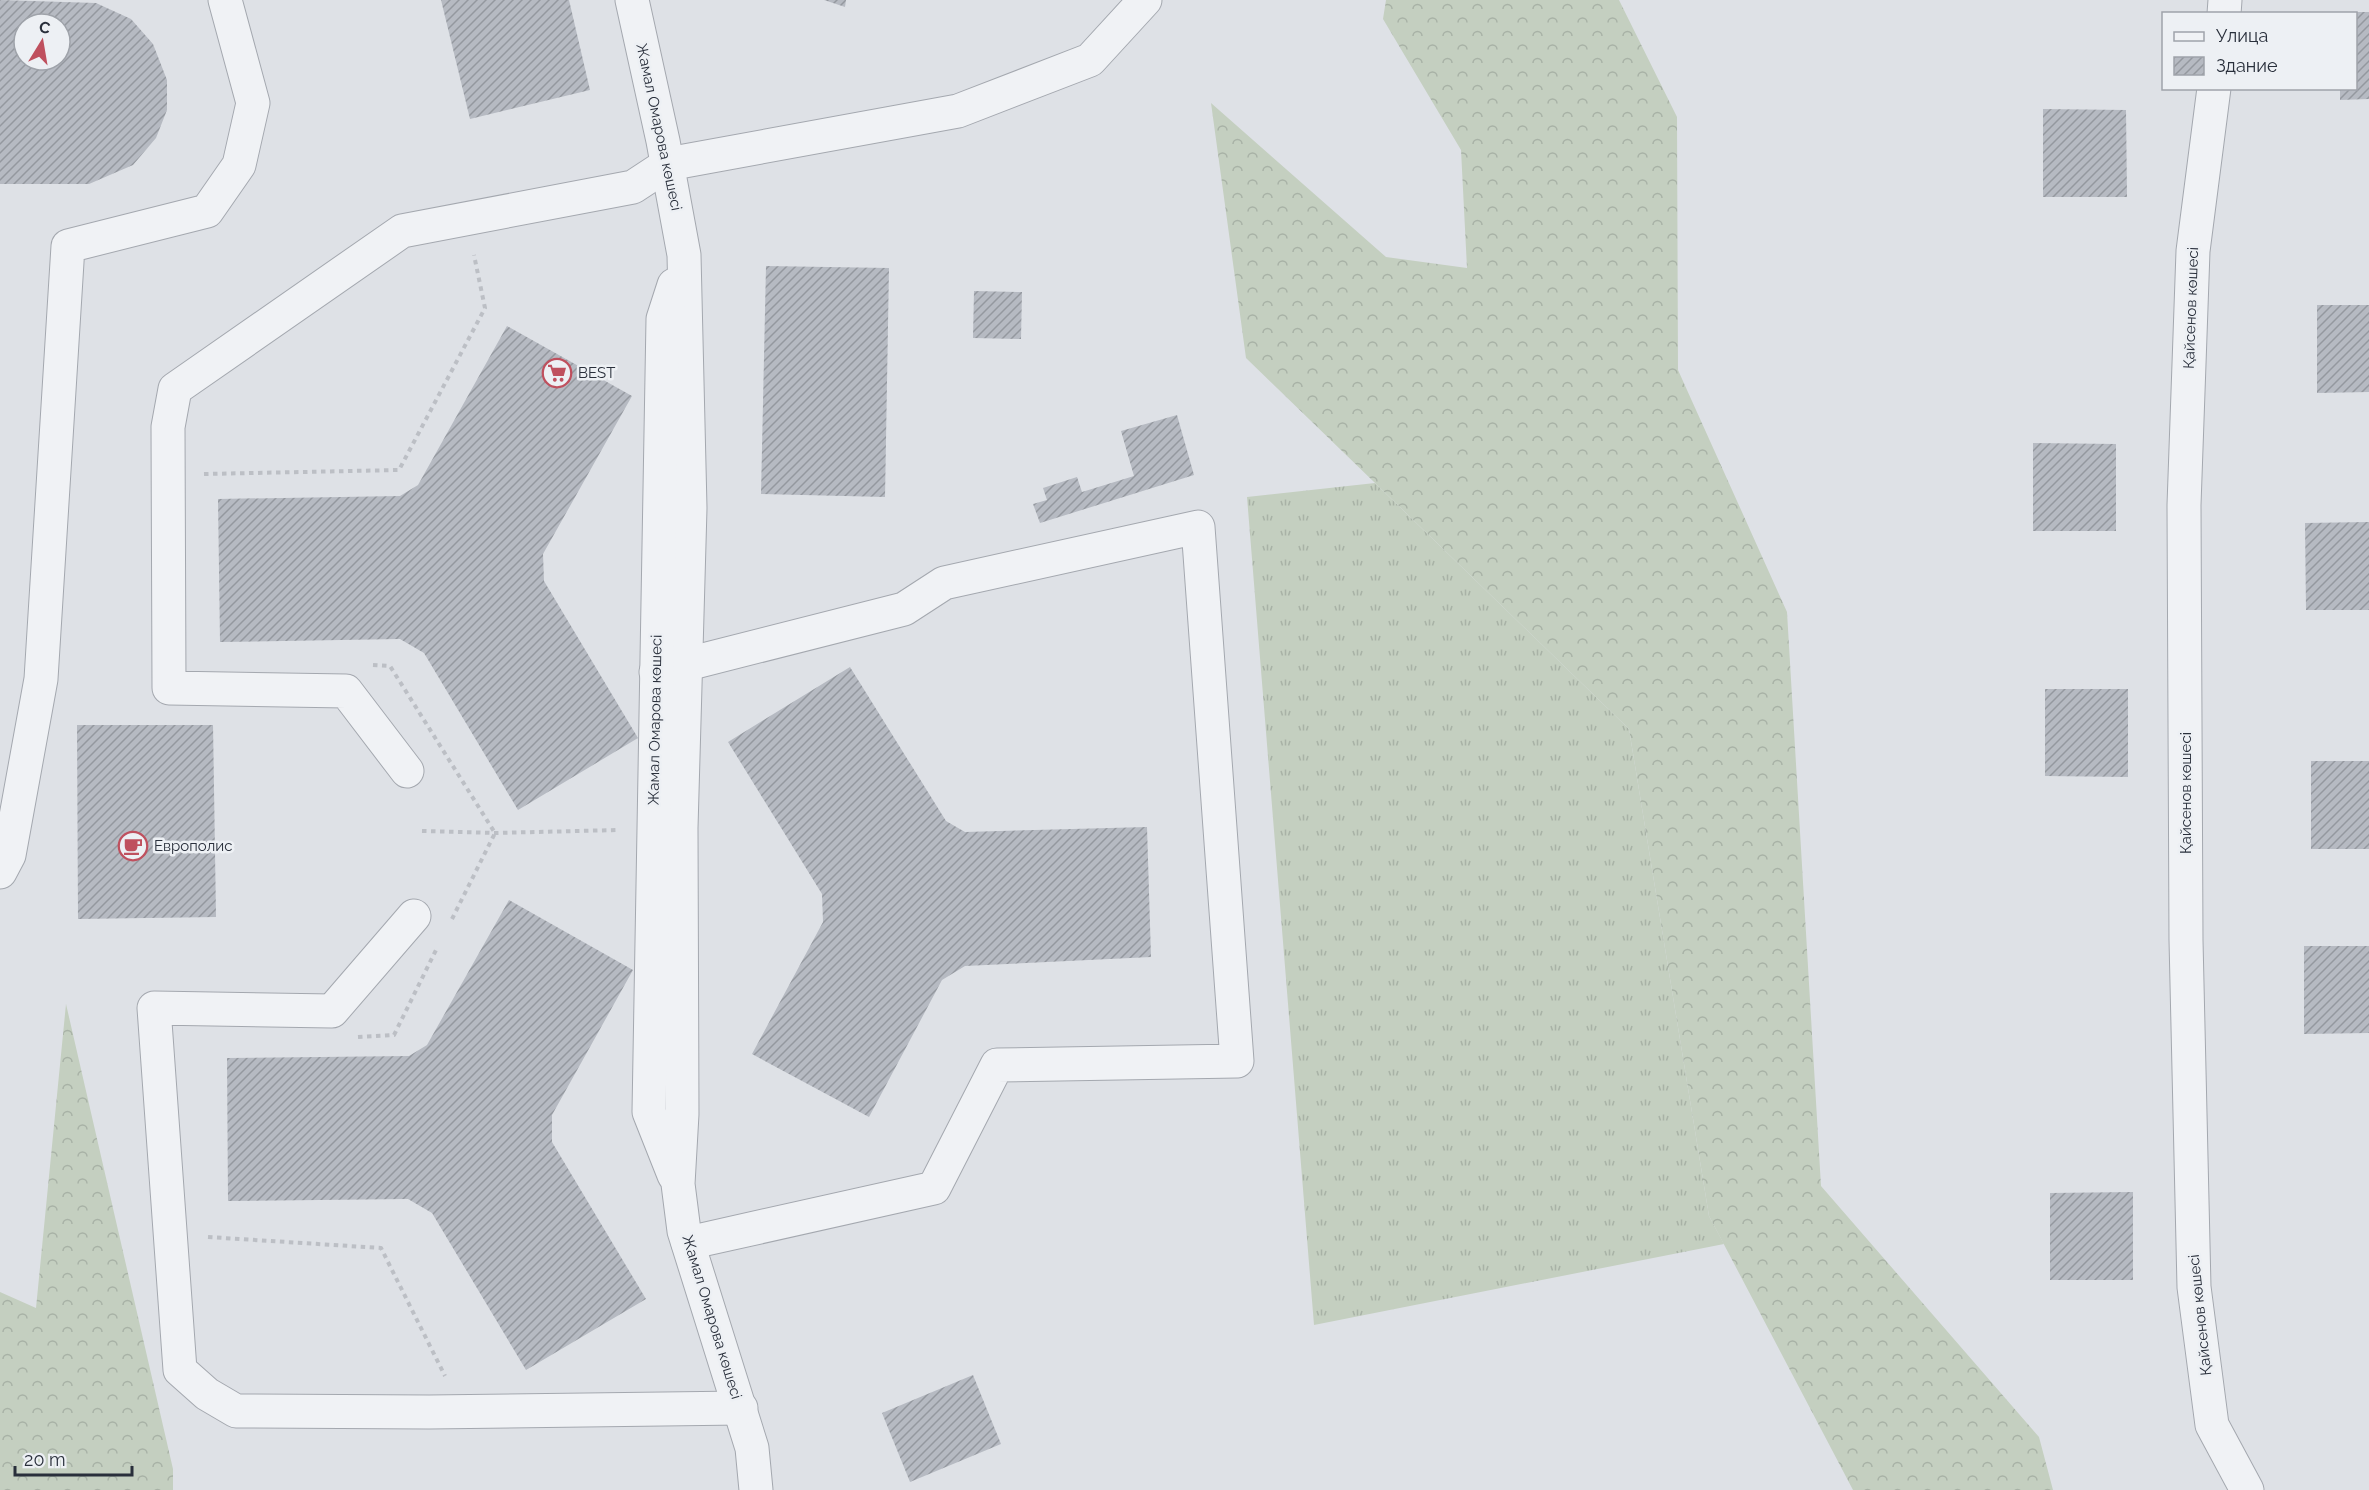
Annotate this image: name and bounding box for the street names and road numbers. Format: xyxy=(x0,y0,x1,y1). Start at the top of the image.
street label: Жамал Омарова көшесі xyxy=(632,42,686,212)
street label: Қайсенов көшесі xyxy=(2180,247,2202,369)
street label: Жамал Омарова көшесі xyxy=(645,635,665,805)
street label: Қайсенов көшесі xyxy=(2177,732,2195,854)
street label: Жамал Омарова көшесі xyxy=(678,1233,746,1401)
street label: Қайсенов көшесі xyxy=(2185,1253,2215,1377)

